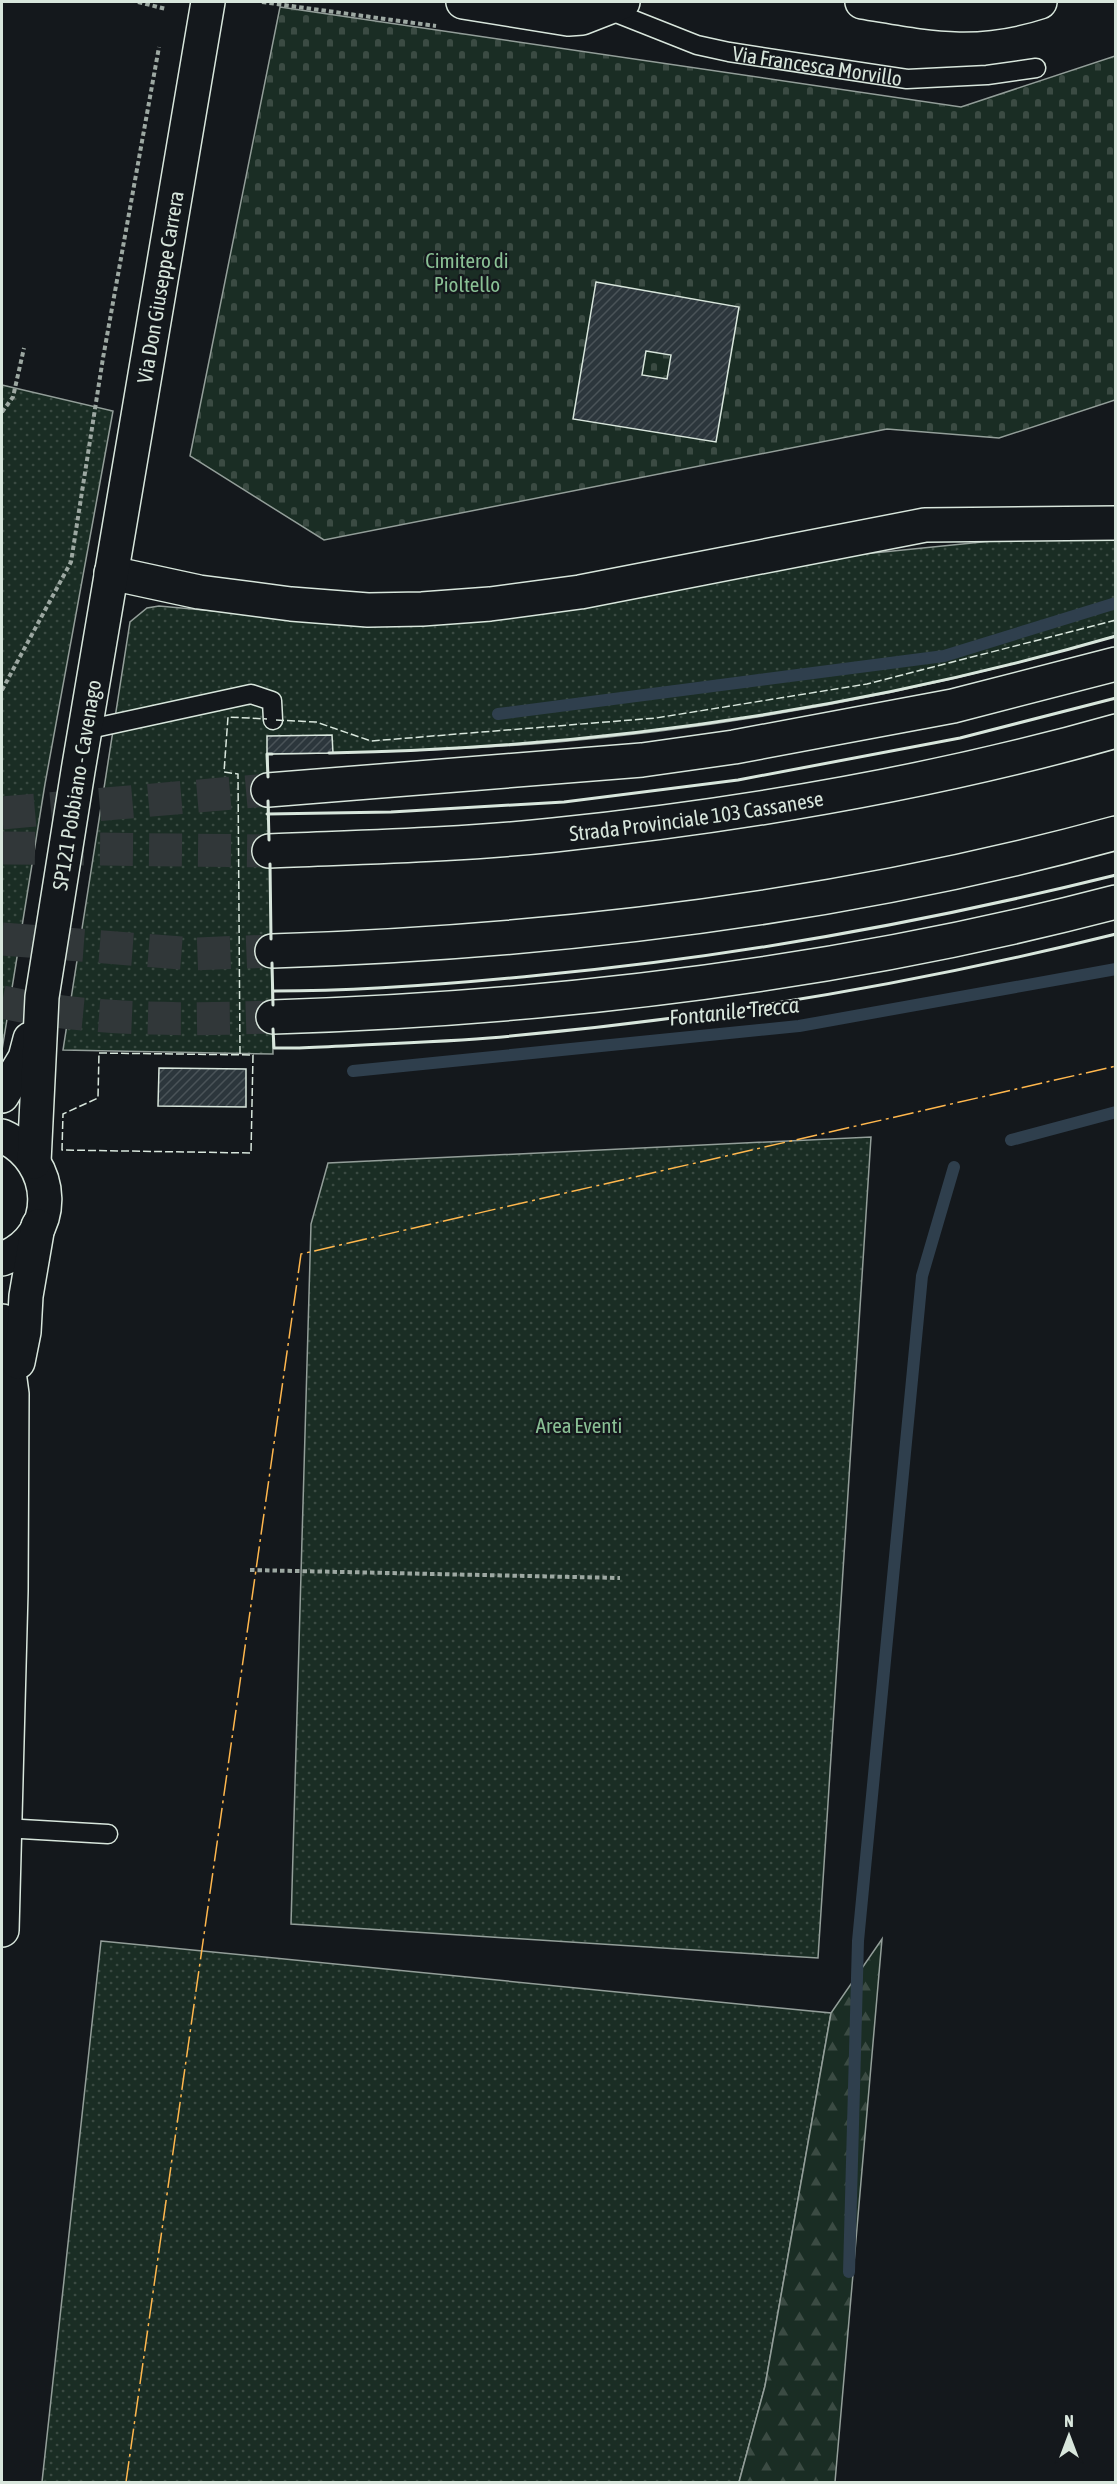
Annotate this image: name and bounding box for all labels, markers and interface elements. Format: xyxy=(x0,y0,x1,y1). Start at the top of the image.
street label: Via Francesca Morvillo xyxy=(731,41,904,90)
street label: Via Don Giuseppe Carrera xyxy=(132,189,188,385)
park label: Cimitero di Pioltello xyxy=(425,248,509,296)
street label: SP121 Pobbiano - Cavenago xyxy=(47,678,105,892)
street label: Strada Provinciale 103 Cassanese xyxy=(568,786,825,845)
water label: Fontanile Trecca xyxy=(668,991,800,1031)
park label: Area Eventi xyxy=(536,1413,622,1437)
north arrow xyxy=(1039,2406,1099,2466)
text: N xyxy=(1064,2412,1074,2430)

